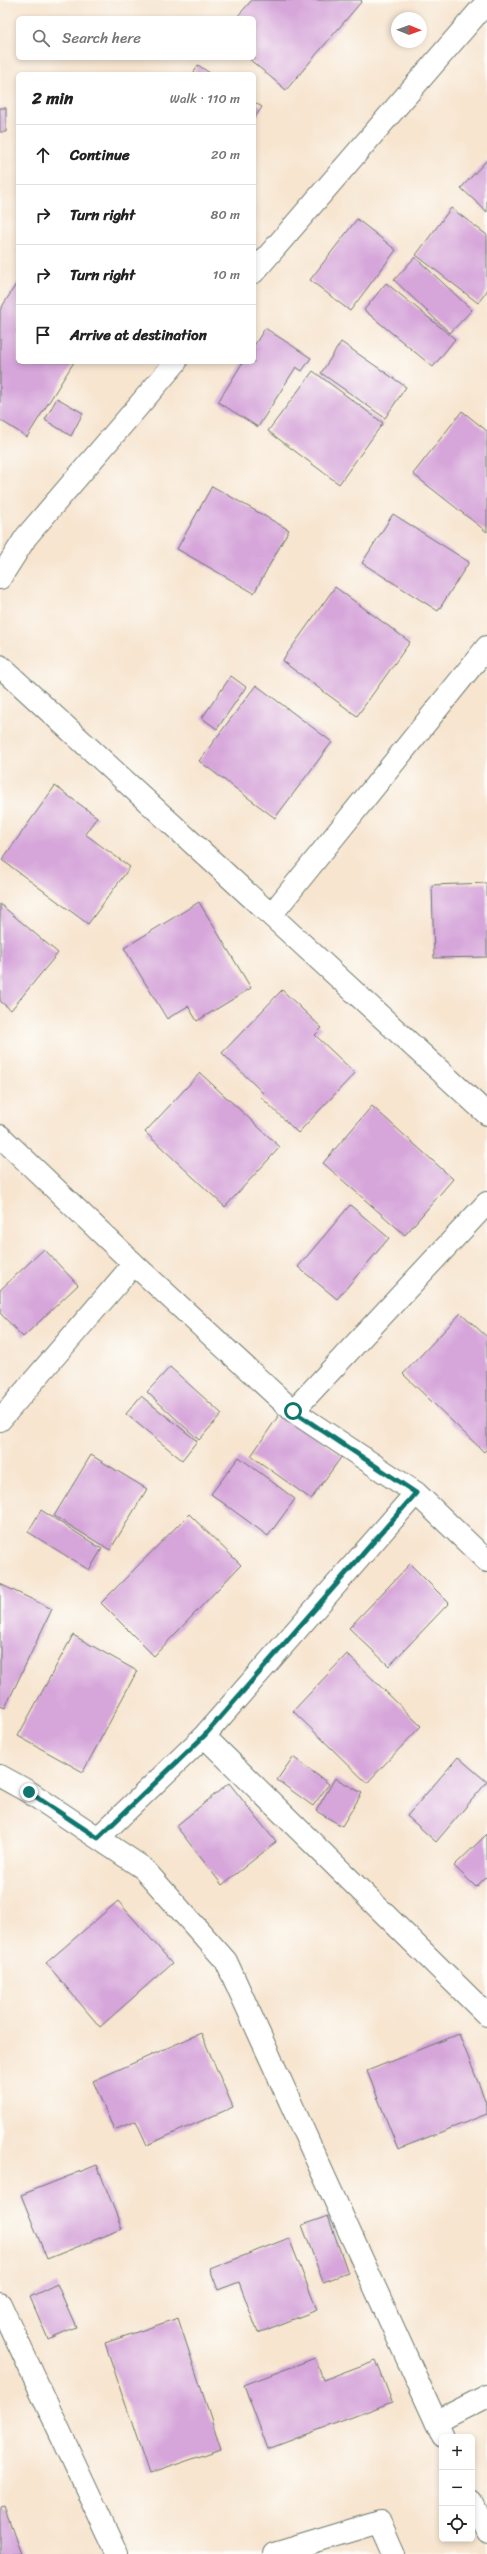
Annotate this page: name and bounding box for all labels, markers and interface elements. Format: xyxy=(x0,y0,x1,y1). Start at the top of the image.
north arrow xyxy=(391,12,427,48)
search box xyxy=(16,16,256,60)
text: Search here xyxy=(62,25,141,51)
icon: search xyxy=(30,27,52,49)
text: 2 min xyxy=(32,83,73,113)
text: Walk · 110 m xyxy=(170,87,240,110)
text: Continue xyxy=(70,142,130,168)
text: 20 m xyxy=(211,143,240,166)
icon: ahead xyxy=(32,144,54,166)
text: Turn right xyxy=(70,202,135,228)
text: 80 m xyxy=(211,203,240,226)
icon: right xyxy=(32,204,54,226)
text: Turn right xyxy=(70,262,135,288)
text: 10 m xyxy=(213,263,240,286)
icon: right xyxy=(32,264,54,286)
text: Arrive at destination xyxy=(70,322,207,348)
icon: arrive xyxy=(32,324,54,346)
route start xyxy=(284,1402,302,1420)
route end xyxy=(20,1783,38,1801)
map controls xyxy=(439,2434,475,2542)
button: + xyxy=(439,2434,475,2470)
button: − xyxy=(439,2470,475,2506)
button: locate xyxy=(439,2506,475,2542)

